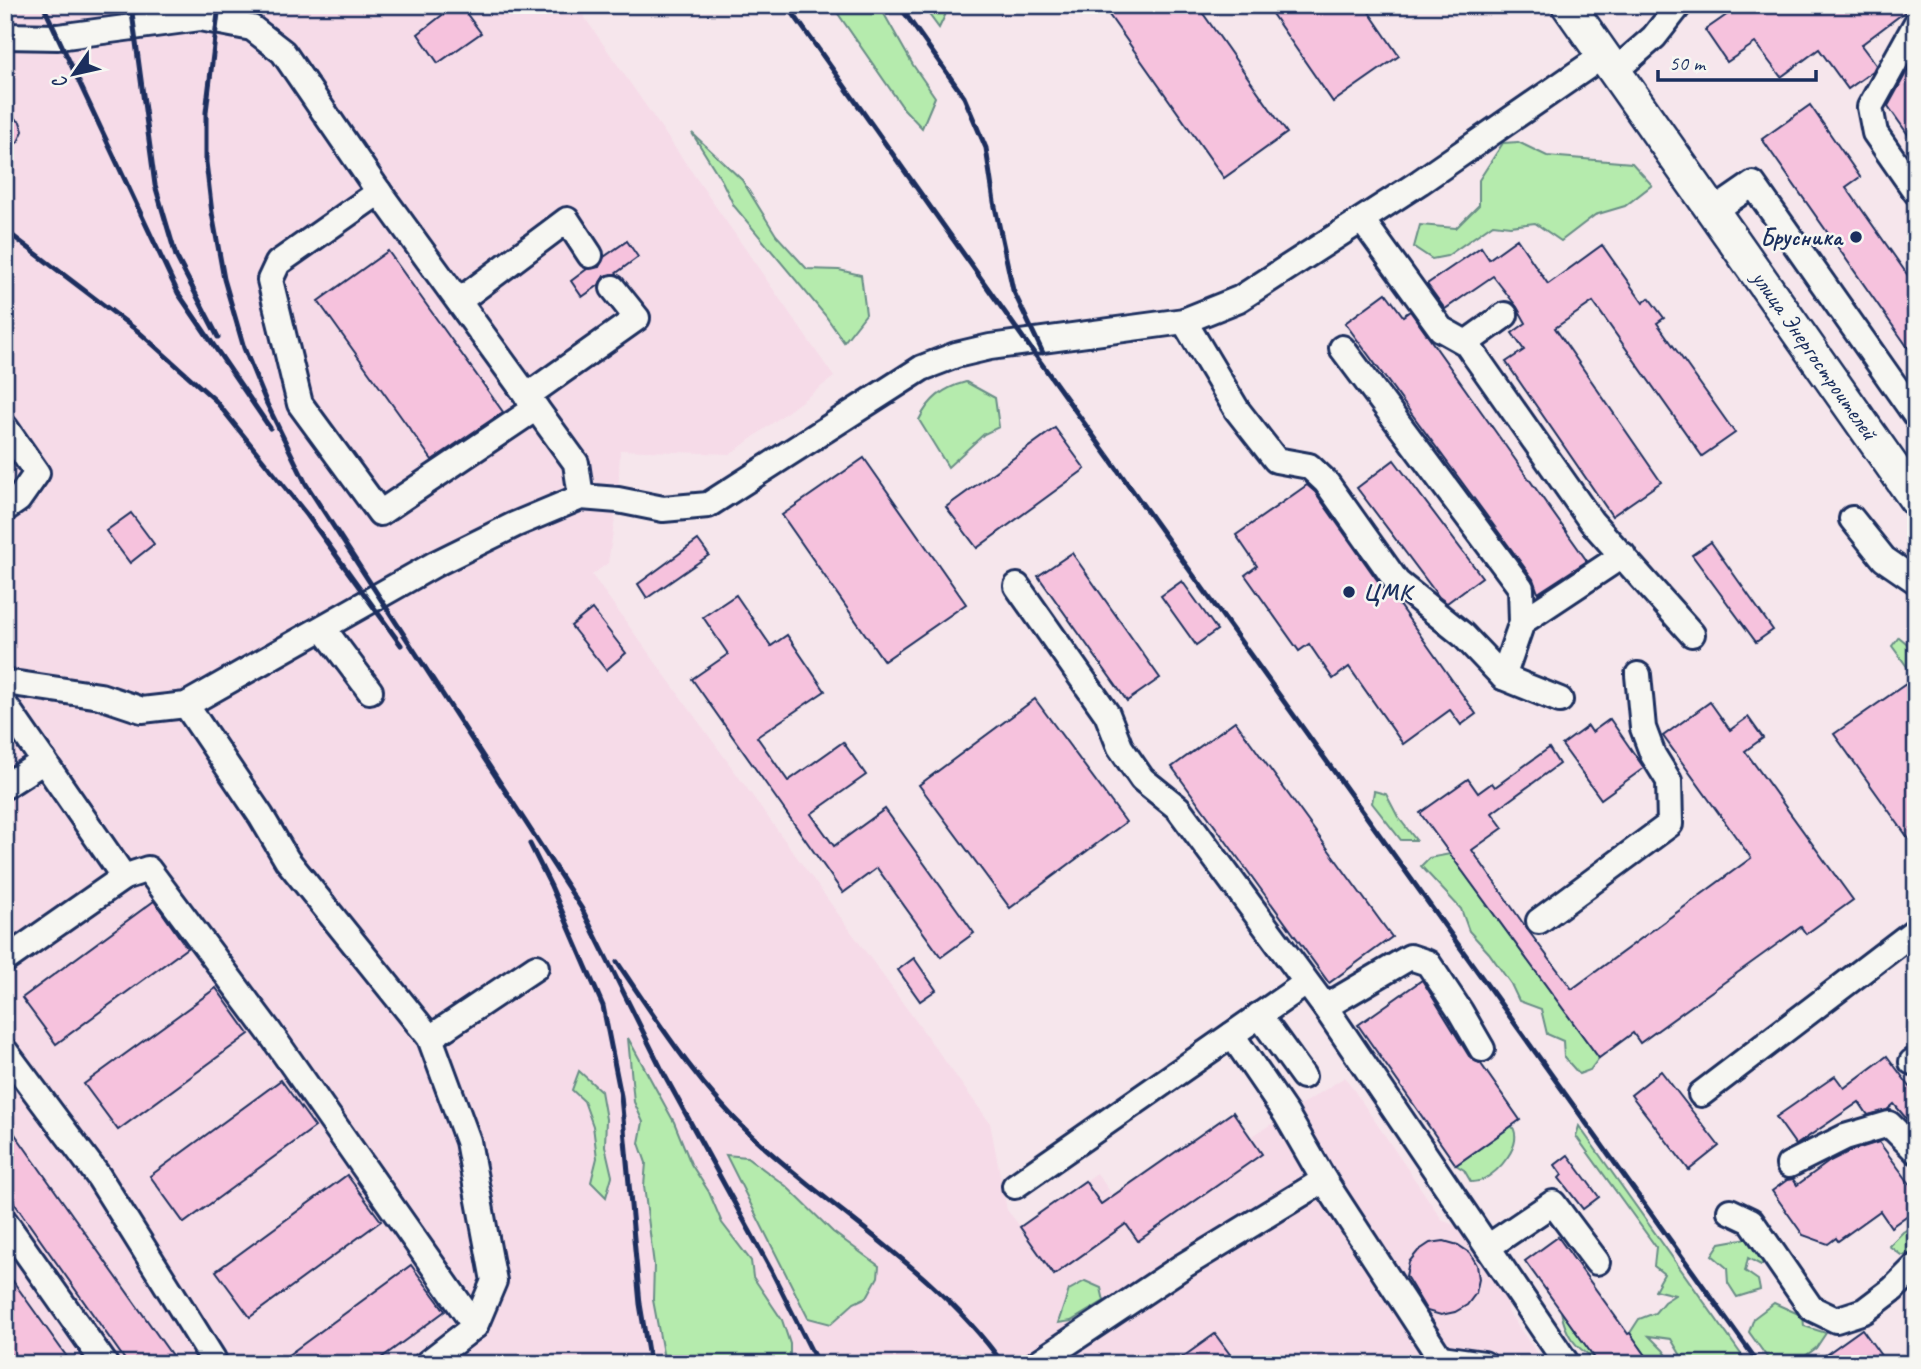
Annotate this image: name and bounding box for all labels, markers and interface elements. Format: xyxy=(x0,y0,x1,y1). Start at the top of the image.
north arrow xyxy=(38,38,108,108)
scale bar xyxy=(1658,38,1816,82)
text: 50 m xyxy=(1669,50,1707,76)
text: С xyxy=(47,70,73,94)
place label: Брусника xyxy=(1760,222,1844,252)
marker: Брусника xyxy=(1848,229,1864,245)
street label: улица Энергостроителей xyxy=(1744,263,1886,447)
place label: ЦМК xyxy=(1363,577,1416,607)
marker: ЦМК xyxy=(1341,584,1357,600)

